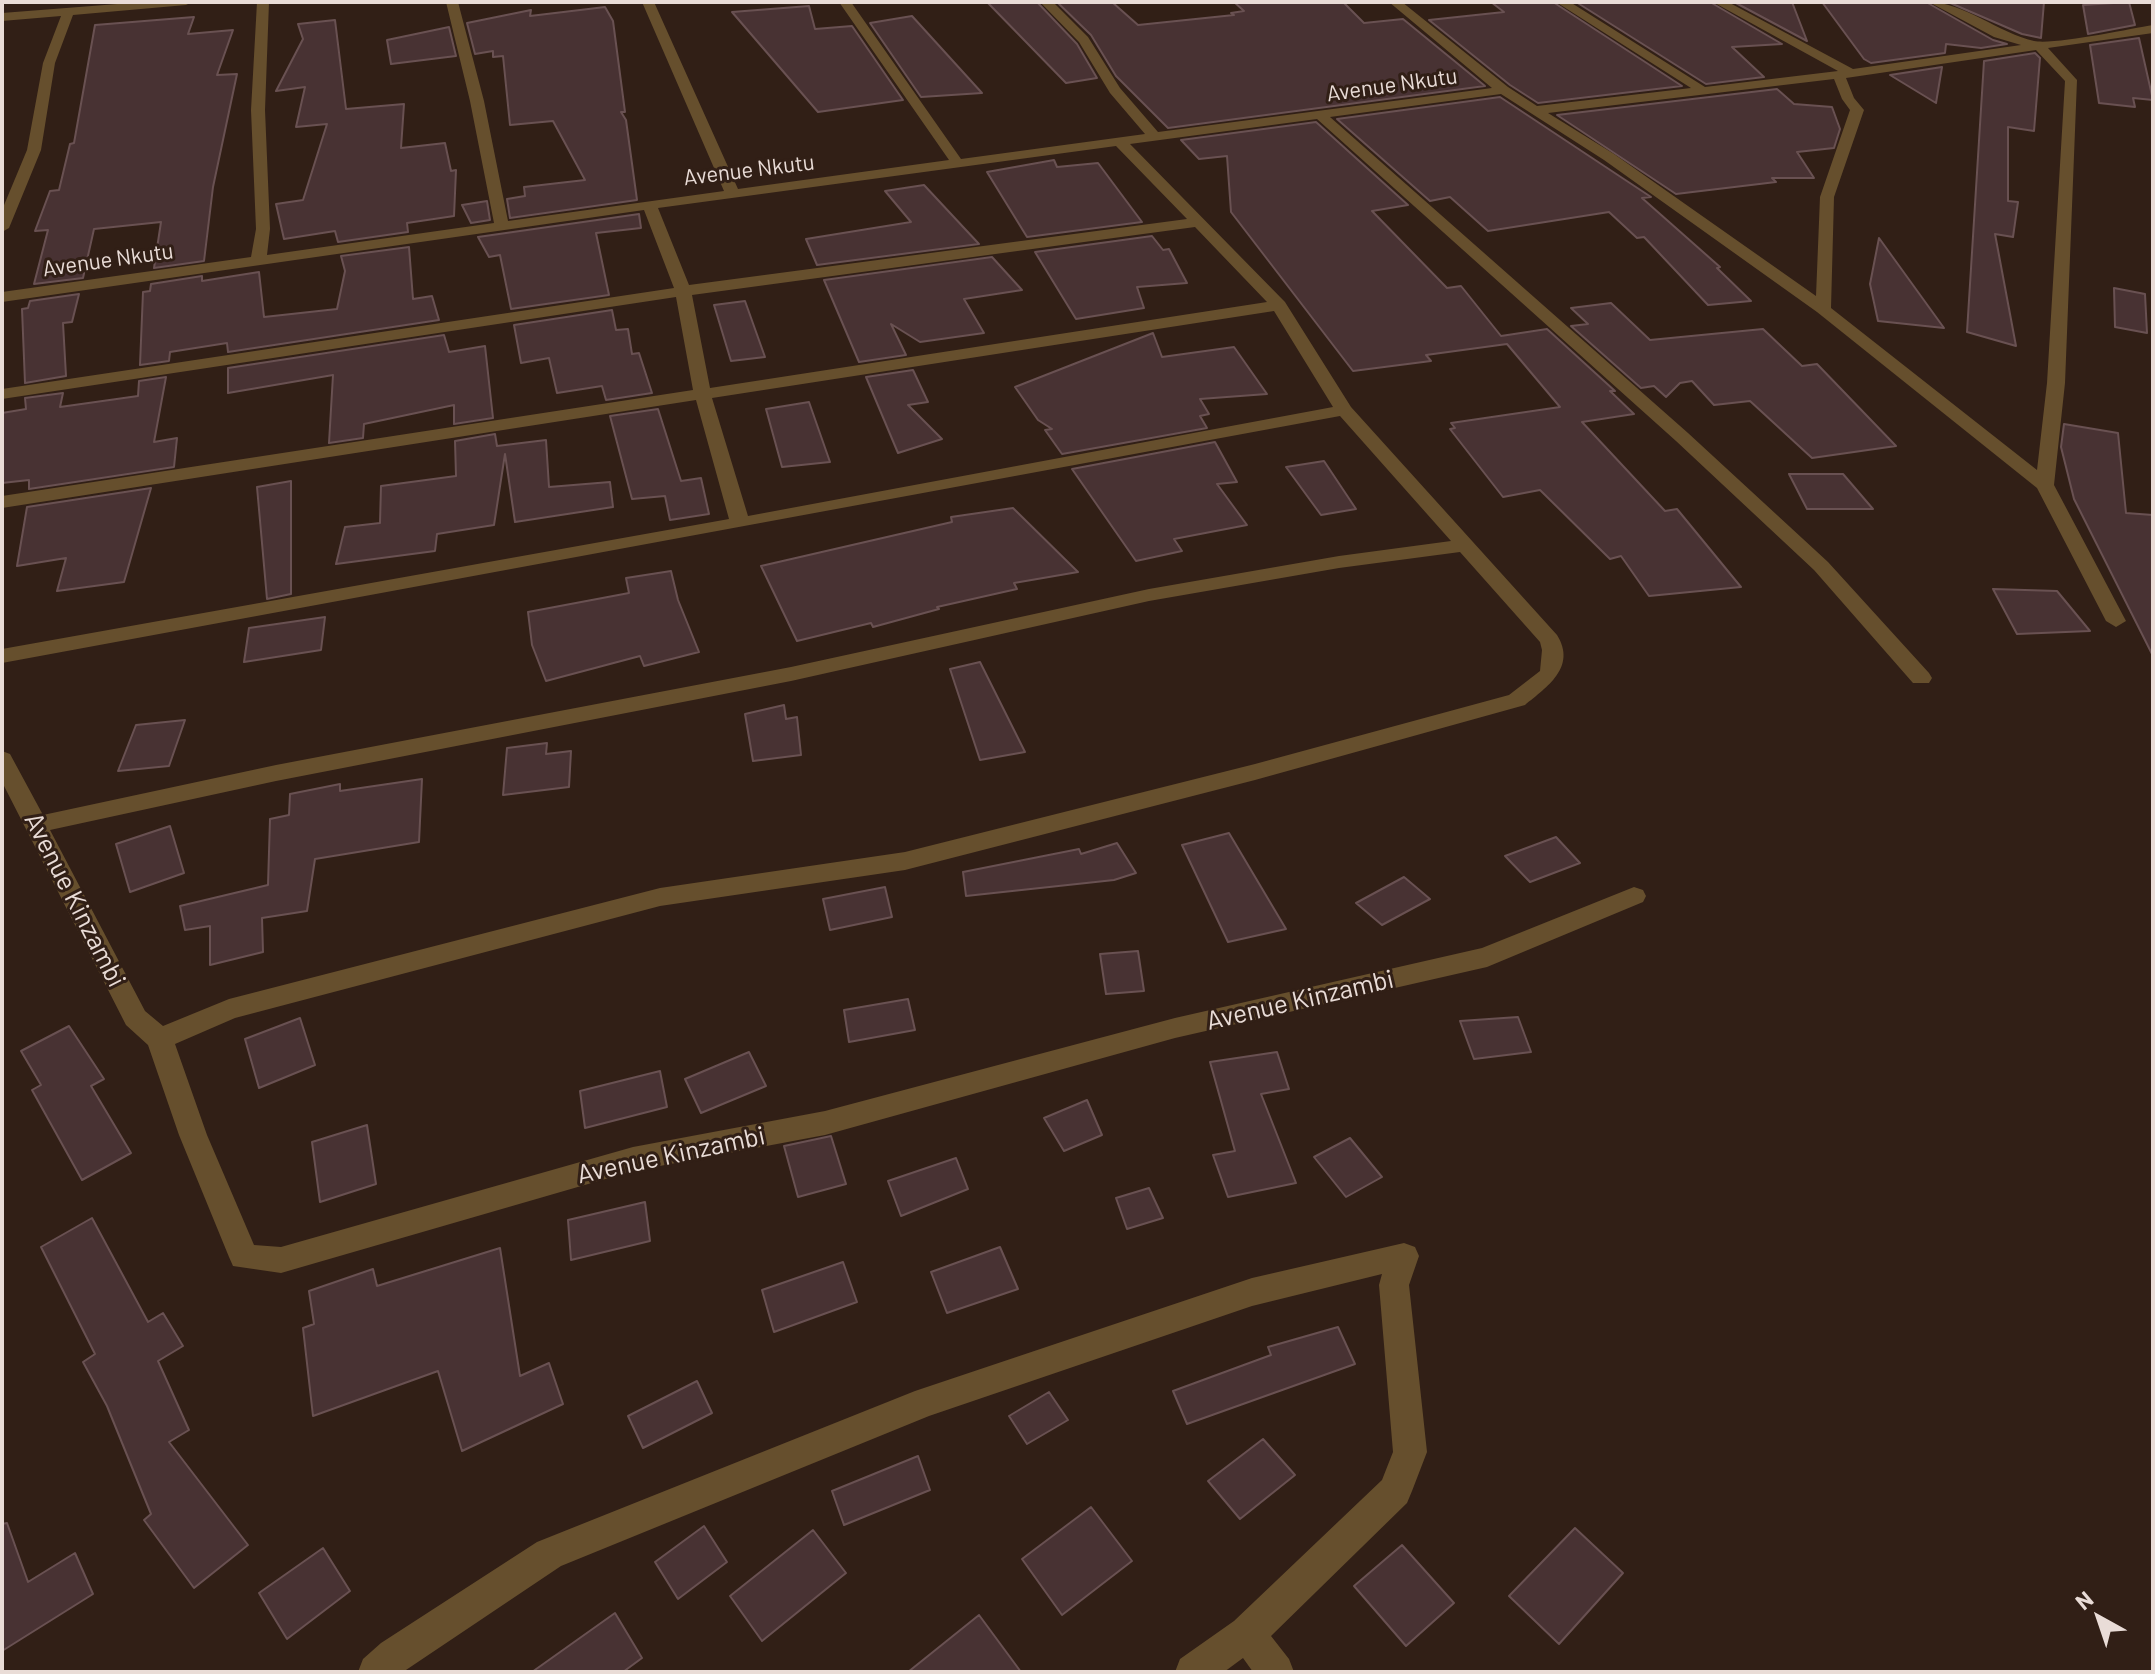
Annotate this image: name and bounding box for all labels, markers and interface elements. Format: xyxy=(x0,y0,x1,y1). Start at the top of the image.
street label: Avenue Nkutu xyxy=(1325,63,1459,107)
street label: Avenue Nkutu xyxy=(682,149,816,191)
street label: Avenue Nkutu xyxy=(41,238,175,282)
street label: Avenue Kinzambi xyxy=(18,808,132,992)
street label: Avenue Kinzambi xyxy=(1203,963,1397,1037)
street label: Avenue Kinzambi xyxy=(574,1120,768,1190)
north arrow xyxy=(2059,1578,2139,1658)
text: N xyxy=(2070,1585,2098,1614)

